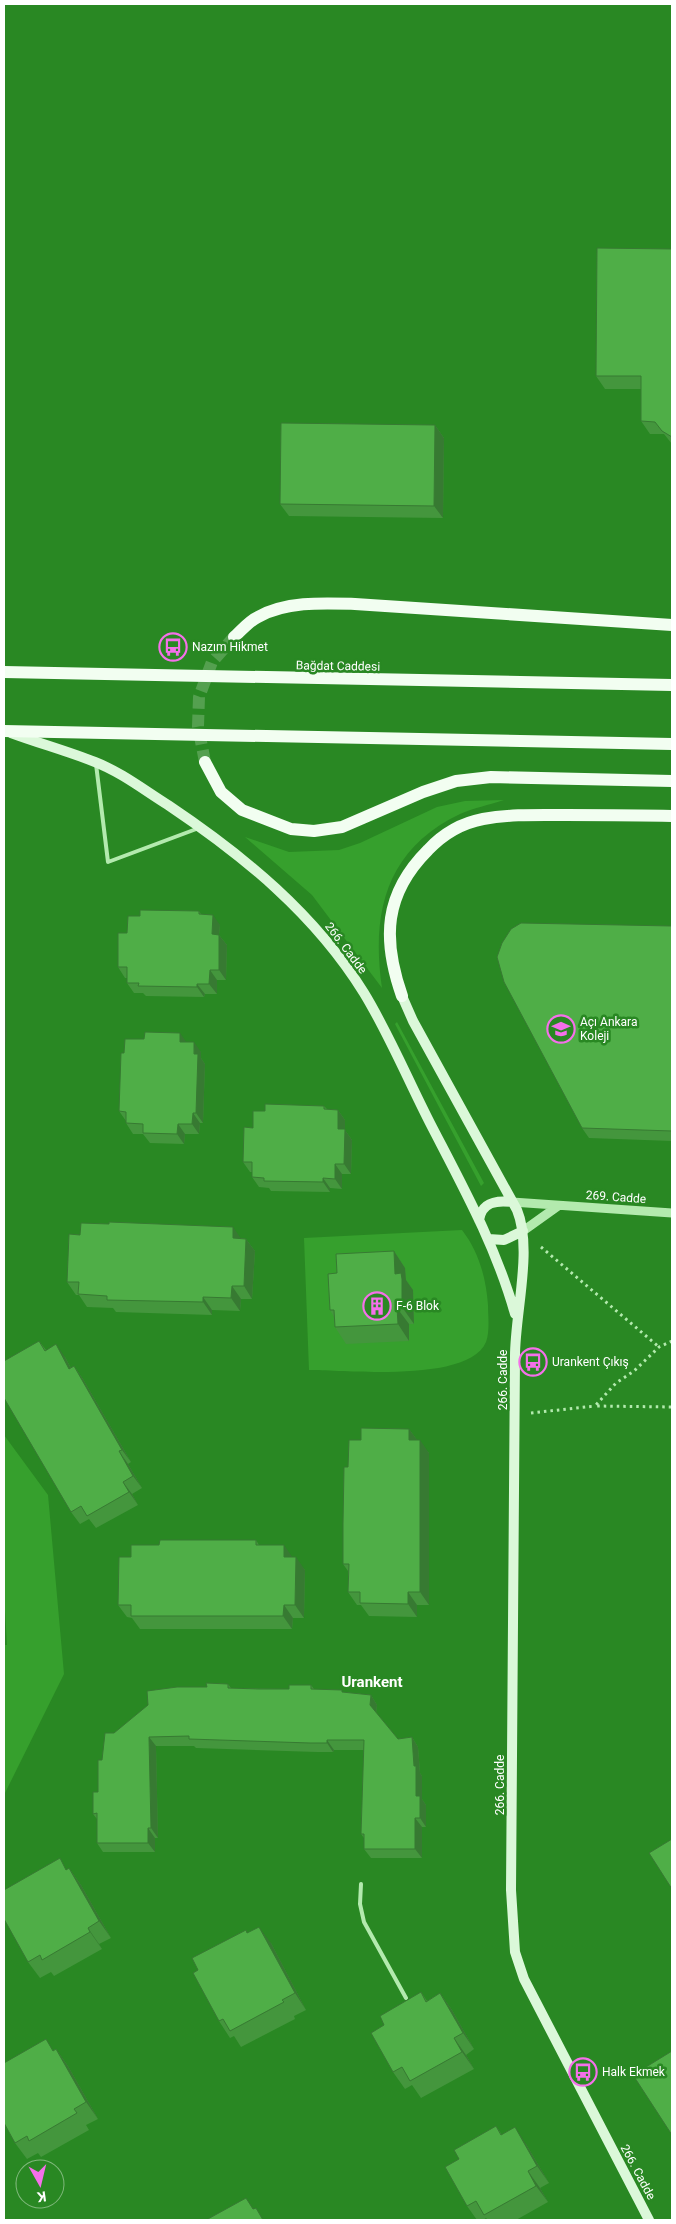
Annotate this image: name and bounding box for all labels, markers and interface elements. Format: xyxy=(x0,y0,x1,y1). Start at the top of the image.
bus stop icon: Nazım Hikmet xyxy=(158,632,188,662)
place label: Nazım Hikmet xyxy=(192,640,268,654)
street label: Bağdat Caddesi xyxy=(296,658,380,674)
street label: 266. Cadde xyxy=(322,920,370,976)
school or university icon: Açı Ankara Koleji xyxy=(546,1014,576,1044)
place label: Açı Ankara Koleji xyxy=(580,1015,637,1043)
street label: 269. Cadde xyxy=(585,1188,647,1206)
building icon: F-6 Blok xyxy=(362,1291,392,1321)
place label: F-6 Blok xyxy=(396,1299,440,1313)
bus stop icon: Urankent Çıkış xyxy=(518,1347,548,1377)
street label: 266. Cadde xyxy=(496,1350,510,1410)
place label: Urankent Çıkış xyxy=(552,1355,629,1369)
district label: Urankent xyxy=(341,1673,403,1691)
street label: 266. Cadde xyxy=(493,1755,507,1815)
bus stop icon: Halk Ekmek xyxy=(568,2057,598,2087)
place label: Halk Ekmek xyxy=(602,2065,666,2079)
street label: 266. Cadde xyxy=(618,2142,658,2202)
north arrow xyxy=(15,2159,65,2209)
text: K xyxy=(36,2188,47,2205)

